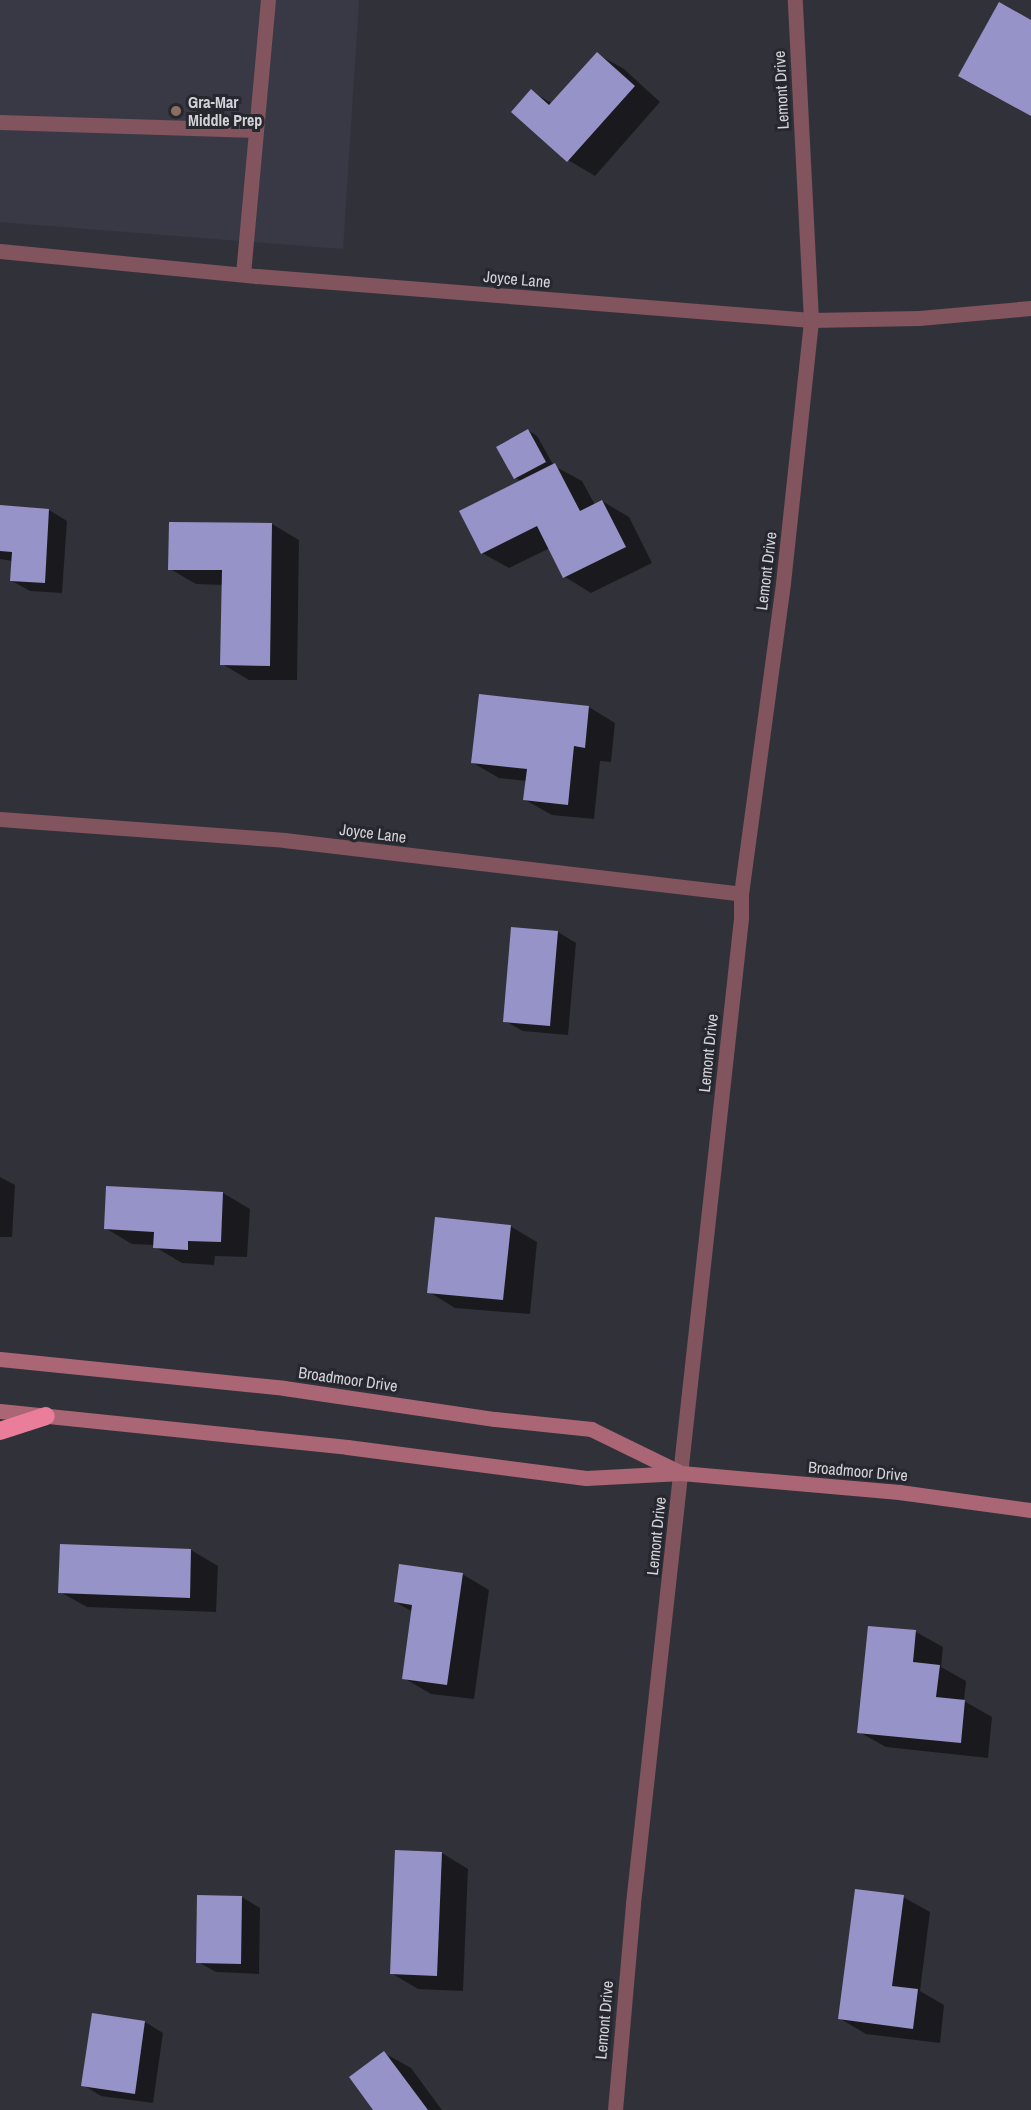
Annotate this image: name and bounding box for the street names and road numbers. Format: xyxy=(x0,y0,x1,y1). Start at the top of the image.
street label: Lemont Drive xyxy=(769,50,793,130)
street label: Joyce Lane xyxy=(483,267,551,291)
street label: Lemont Drive xyxy=(752,531,780,611)
street label: Joyce Lane xyxy=(339,819,407,847)
street label: Lemont Drive xyxy=(694,1013,722,1093)
street label: Broadmoor Drive xyxy=(297,1363,399,1395)
street label: Broadmoor Drive xyxy=(807,1457,909,1485)
street label: Lemont Drive xyxy=(642,1496,670,1576)
street label: Lemont Drive xyxy=(591,1980,617,2060)

